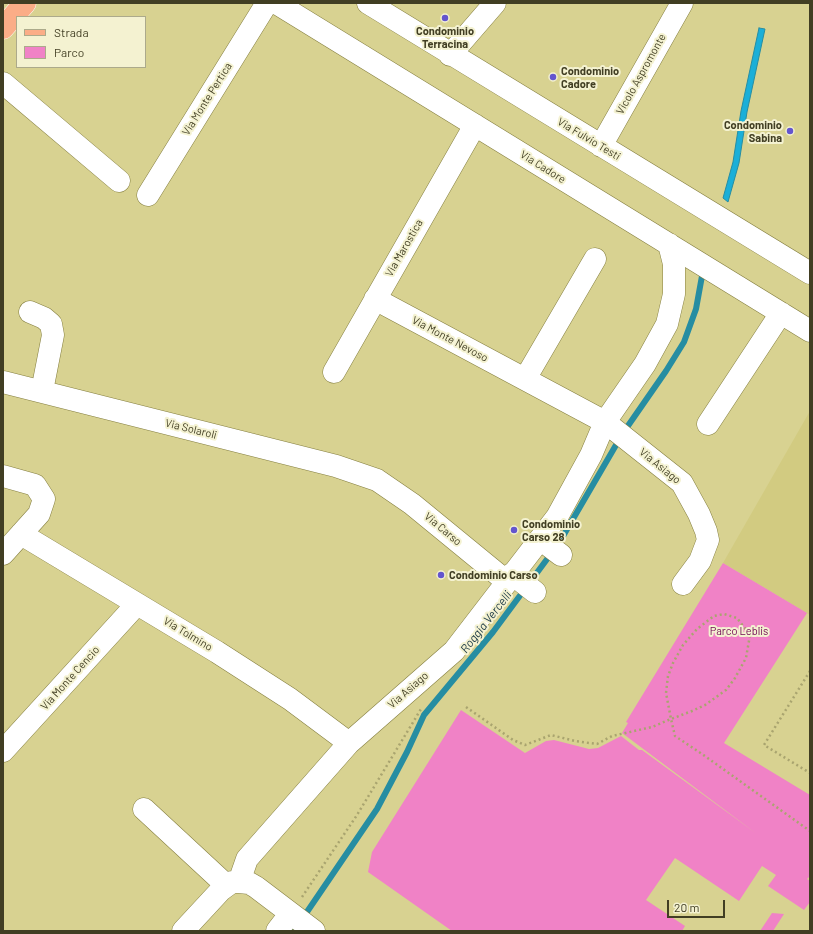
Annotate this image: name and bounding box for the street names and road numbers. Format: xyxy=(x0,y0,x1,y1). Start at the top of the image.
street label: Vicolo Aspromonte xyxy=(613,31,669,117)
street label: Via Monte Pertica xyxy=(179,60,235,138)
street label: Via Fulvio Testi xyxy=(555,115,623,163)
street label: Via Cadore xyxy=(518,148,568,186)
street label: Via Marostica xyxy=(382,217,426,279)
street label: Via Monte Nevoso xyxy=(410,313,490,365)
street label: Via Solaroli xyxy=(164,416,218,442)
street label: Via Asiago xyxy=(637,445,683,487)
street label: Via Carso xyxy=(422,510,464,548)
street label: Via Tolmino xyxy=(161,614,215,654)
street label: Via Monte Cencio xyxy=(38,643,102,713)
street label: Via Asiago xyxy=(385,669,431,711)

